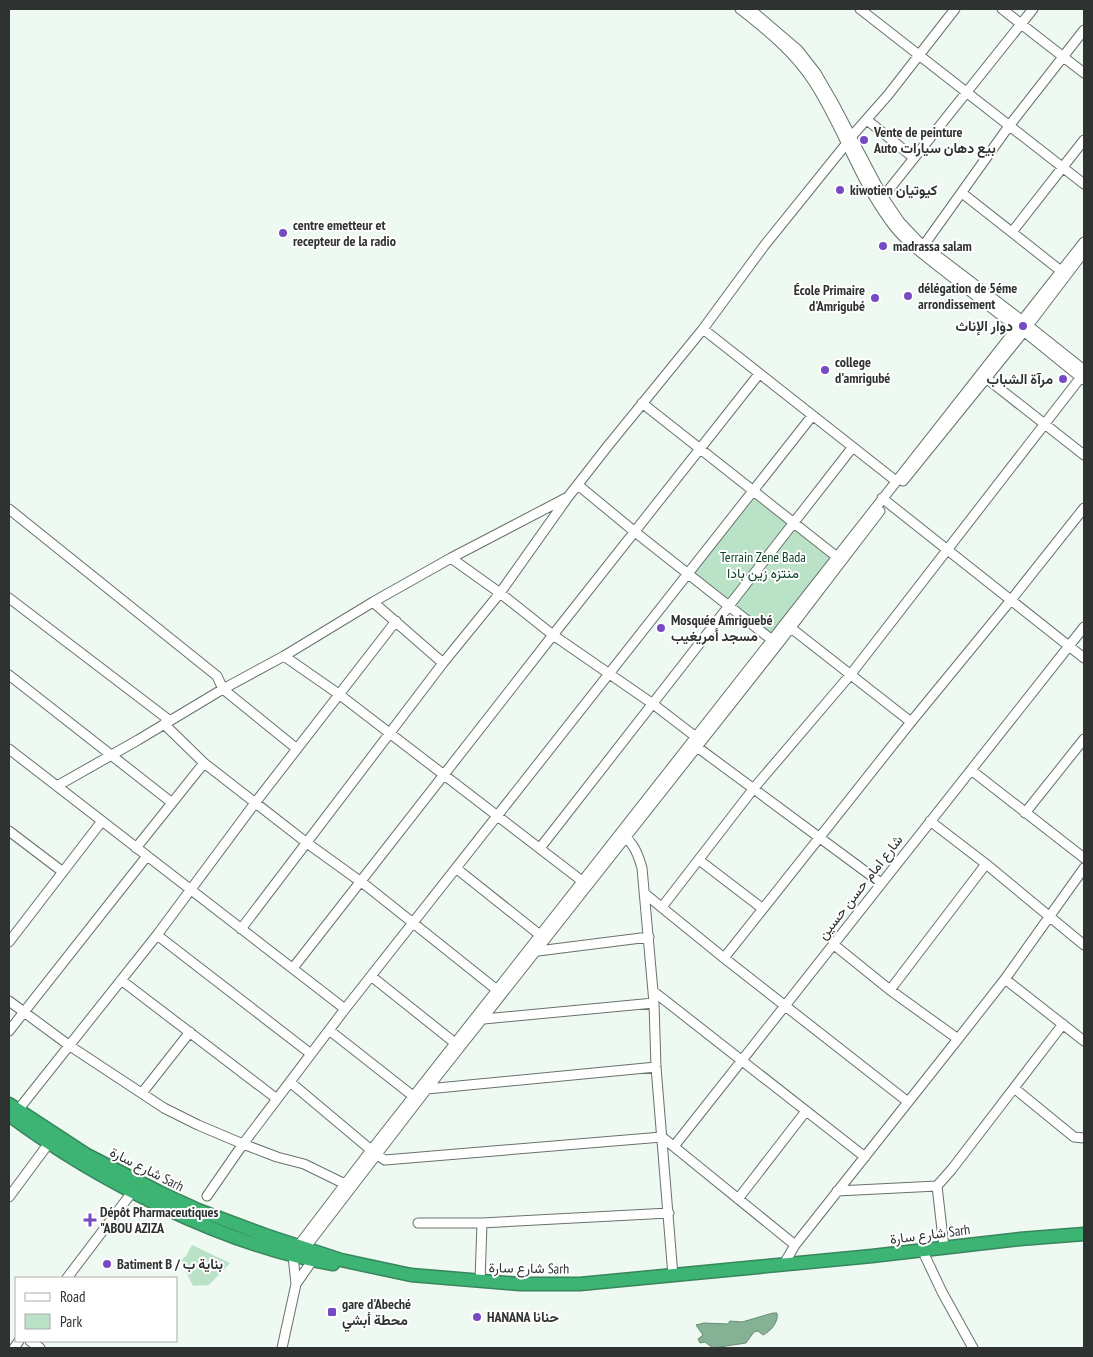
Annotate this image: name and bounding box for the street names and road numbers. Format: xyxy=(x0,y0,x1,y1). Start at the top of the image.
street label: شارع امام حسن حسين xyxy=(814,831,908,944)
street label: شارع سارة Sarh xyxy=(106,1143,187,1197)
street label: شارع سارة Sarh xyxy=(889,1220,971,1250)
street label: شارع سارة Sarh xyxy=(489,1258,569,1280)

